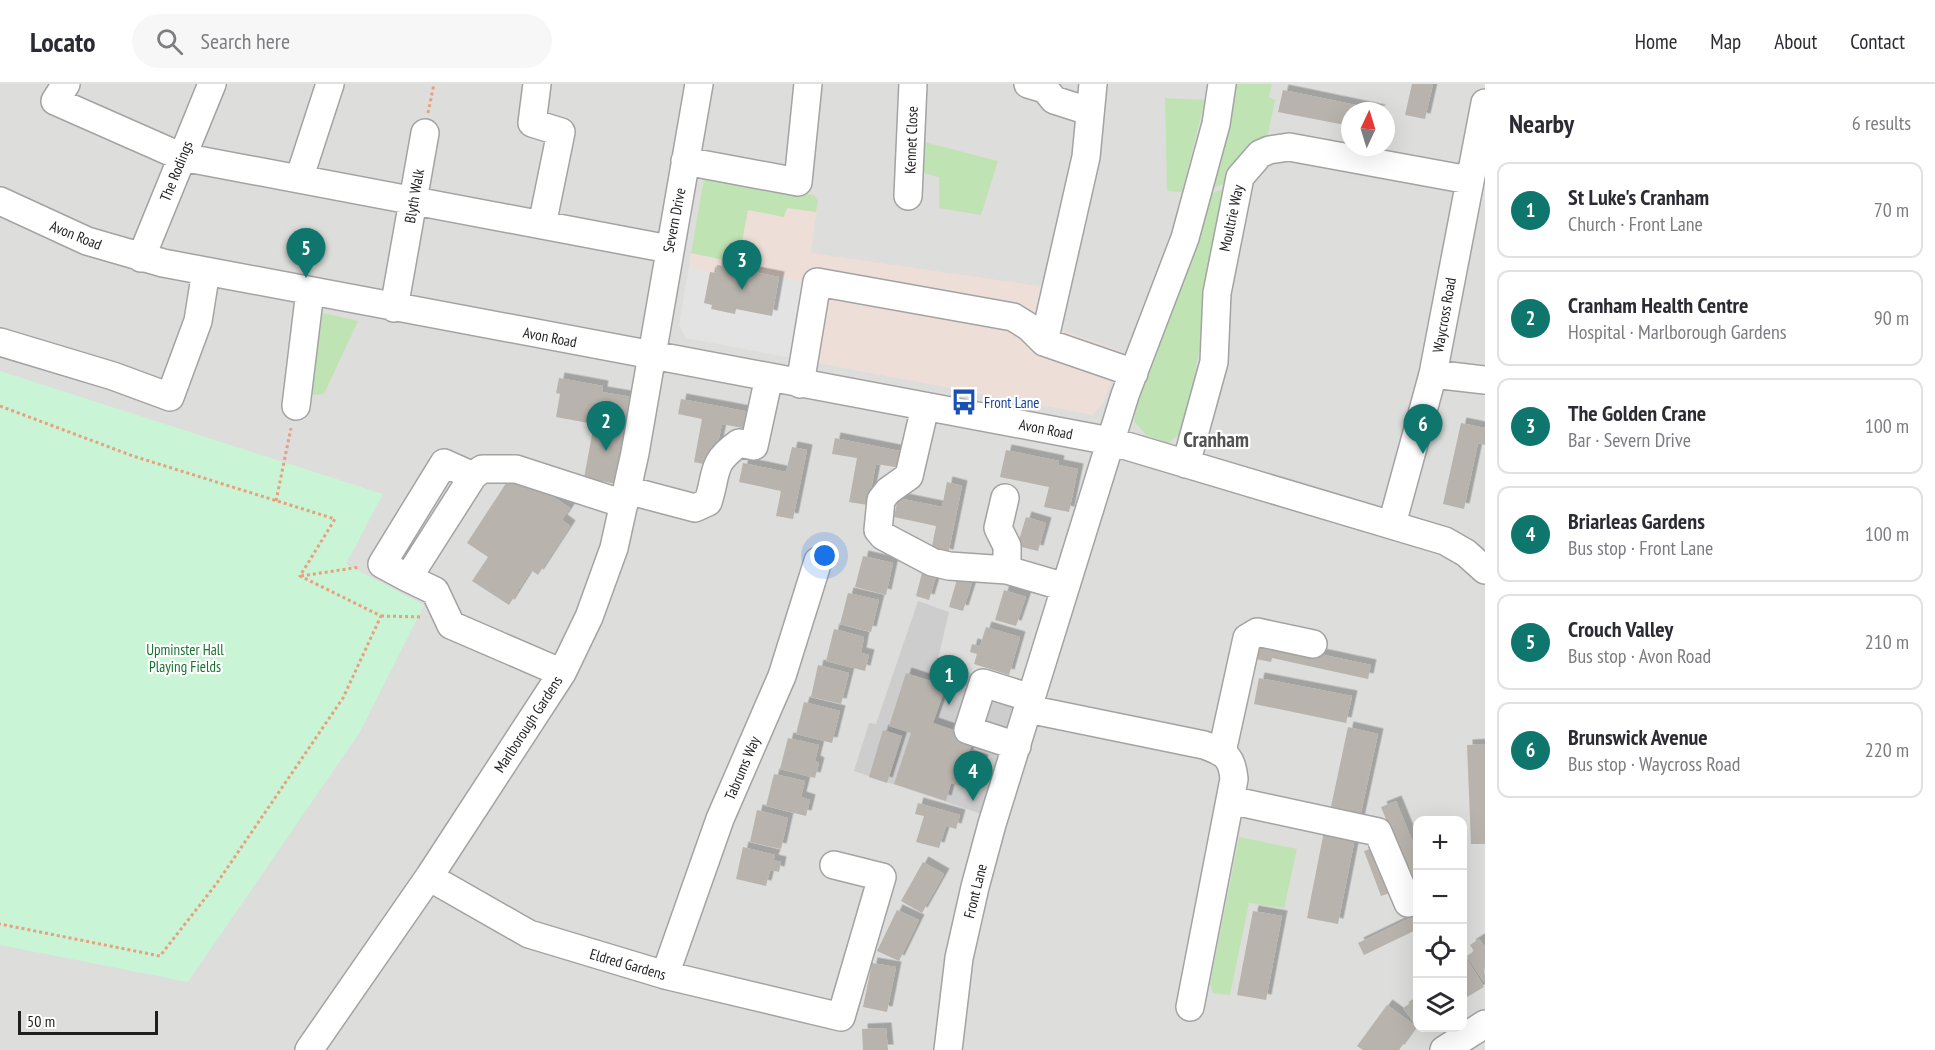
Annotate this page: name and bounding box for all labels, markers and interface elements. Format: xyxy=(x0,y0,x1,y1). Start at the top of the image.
search box xyxy=(132,14,552,68)
text: Locato xyxy=(30,23,96,60)
icon: search xyxy=(153,25,186,58)
text: Search here xyxy=(201,27,290,55)
text: Home xyxy=(1635,28,1677,55)
text: Map xyxy=(1710,28,1741,55)
text: About xyxy=(1774,28,1817,55)
text: Contact xyxy=(1850,28,1905,55)
north arrow xyxy=(1341,102,1395,156)
street label: Kennet Close xyxy=(900,106,922,174)
text: Nearby xyxy=(1509,107,1574,140)
text: 6 results xyxy=(1852,110,1911,136)
street label: The Rodings xyxy=(155,138,197,204)
street label: Blyth Walk xyxy=(400,167,428,225)
street label: Moultrie Way xyxy=(1215,182,1247,253)
text: St Luke's Cranham xyxy=(1568,183,1709,211)
street label: Severn Drive xyxy=(658,186,690,254)
text: 1 xyxy=(1526,197,1535,223)
text: 70 m xyxy=(1874,197,1909,223)
text: Church · Front Lane xyxy=(1568,211,1703,237)
street label: Avon Road xyxy=(47,216,105,254)
pin: 5 xyxy=(286,228,326,278)
pin: 3 xyxy=(722,240,762,290)
street label: Waycross Road xyxy=(1428,276,1460,354)
text: Cranham Health Centre xyxy=(1568,291,1748,319)
text: 2 xyxy=(1526,305,1535,331)
text: 90 m xyxy=(1874,305,1909,331)
text: Hospital · Marlborough Gardens xyxy=(1568,319,1787,345)
street label: Avon Road xyxy=(522,322,578,352)
bus stop icon: Front Lane xyxy=(949,387,979,417)
place label: Front Lane xyxy=(984,393,1039,412)
text: The Golden Crane xyxy=(1568,399,1706,427)
pin: 2 xyxy=(586,402,626,451)
pin: 6 xyxy=(1404,404,1442,454)
text: 3 xyxy=(1526,413,1535,439)
text: 100 m xyxy=(1865,413,1909,439)
street label: Avon Road xyxy=(1018,414,1074,444)
district label: Cranham xyxy=(1183,426,1249,453)
text: Bar · Severn Drive xyxy=(1568,427,1691,453)
text: Briarleas Gardens xyxy=(1568,507,1705,535)
text: 4 xyxy=(1526,521,1535,547)
text: 100 m xyxy=(1865,521,1909,547)
text: Bus stop · Front Lane xyxy=(1568,535,1713,561)
your location xyxy=(810,541,839,570)
text: Crouch Valley xyxy=(1568,615,1673,643)
text: 5 xyxy=(1526,629,1535,655)
text: 210 m xyxy=(1865,629,1909,655)
park label: Upminster Hall Playing Fields xyxy=(146,640,224,676)
text: Bus stop · Avon Road xyxy=(1568,643,1711,669)
pin: 1 xyxy=(930,656,968,705)
street label: Marlborough Gardens xyxy=(490,672,566,776)
text: Brunswick Avenue xyxy=(1568,723,1708,751)
street label: Tabrums Way xyxy=(720,733,764,803)
text: 6 xyxy=(1526,737,1535,763)
text: 220 m xyxy=(1865,737,1909,763)
text: Bus stop · Waycross Road xyxy=(1568,751,1740,777)
pin: 4 xyxy=(954,752,992,801)
map controls xyxy=(1413,816,1467,1032)
button: + xyxy=(1413,816,1467,870)
street label: Front Lane xyxy=(959,862,991,920)
button: − xyxy=(1413,870,1467,924)
button: locate xyxy=(1413,924,1467,978)
street label: Eldred Gardens xyxy=(588,944,668,984)
button: layers xyxy=(1413,978,1467,1032)
scale bar xyxy=(18,1008,158,1036)
text: 50 m xyxy=(27,1011,55,1031)

